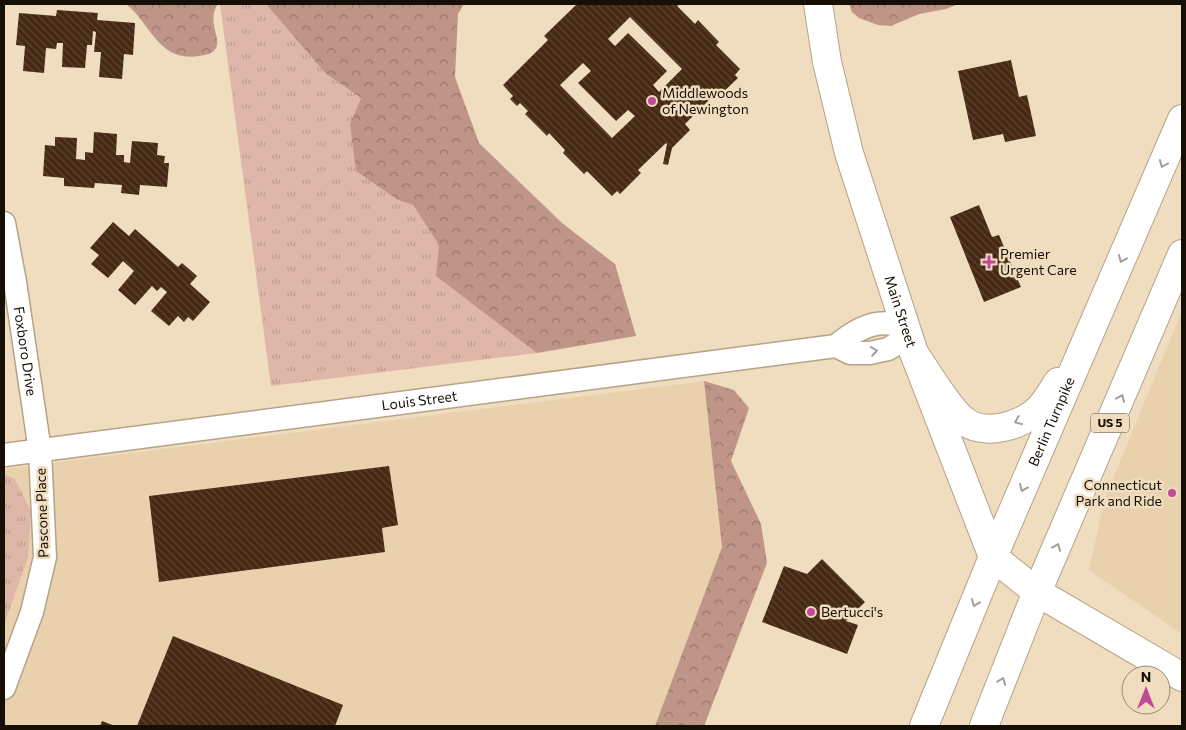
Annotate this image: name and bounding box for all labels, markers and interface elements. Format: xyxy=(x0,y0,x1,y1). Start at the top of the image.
place label: Middlewoods of Newington xyxy=(662,84,749,117)
marker: Middlewoods of Newington xyxy=(646,95,658,107)
one-way arrow xyxy=(1158,159,1169,168)
place label: Premier Urgent Care xyxy=(1000,245,1077,278)
one-way arrow xyxy=(1117,254,1128,263)
marker: Premier Urgent Care xyxy=(982,255,996,269)
street label: Main Street xyxy=(881,273,921,350)
street label: Foxboro Drive xyxy=(11,305,41,397)
one-way arrow xyxy=(870,347,878,357)
street label: Berlin Turnpike xyxy=(1024,374,1078,469)
street label: Louis Street xyxy=(380,387,459,413)
one-way arrow xyxy=(1114,394,1125,403)
road number: US 5 xyxy=(1091,413,1129,432)
one-way arrow xyxy=(1014,415,1023,426)
street label: Pascone Place xyxy=(31,468,52,558)
place label: Connecticut Park and Ride xyxy=(1075,476,1162,509)
one-way arrow xyxy=(1019,483,1030,492)
marker: Connecticut Park and Ride xyxy=(1166,487,1178,499)
one-way arrow xyxy=(1050,543,1061,552)
one-way arrow xyxy=(971,598,981,606)
place label: Bertucci's xyxy=(821,603,883,620)
marker: Bertucci's xyxy=(805,606,817,618)
north arrow xyxy=(1121,665,1171,715)
text: N xyxy=(1141,668,1151,685)
one-way arrow xyxy=(996,677,1006,686)

